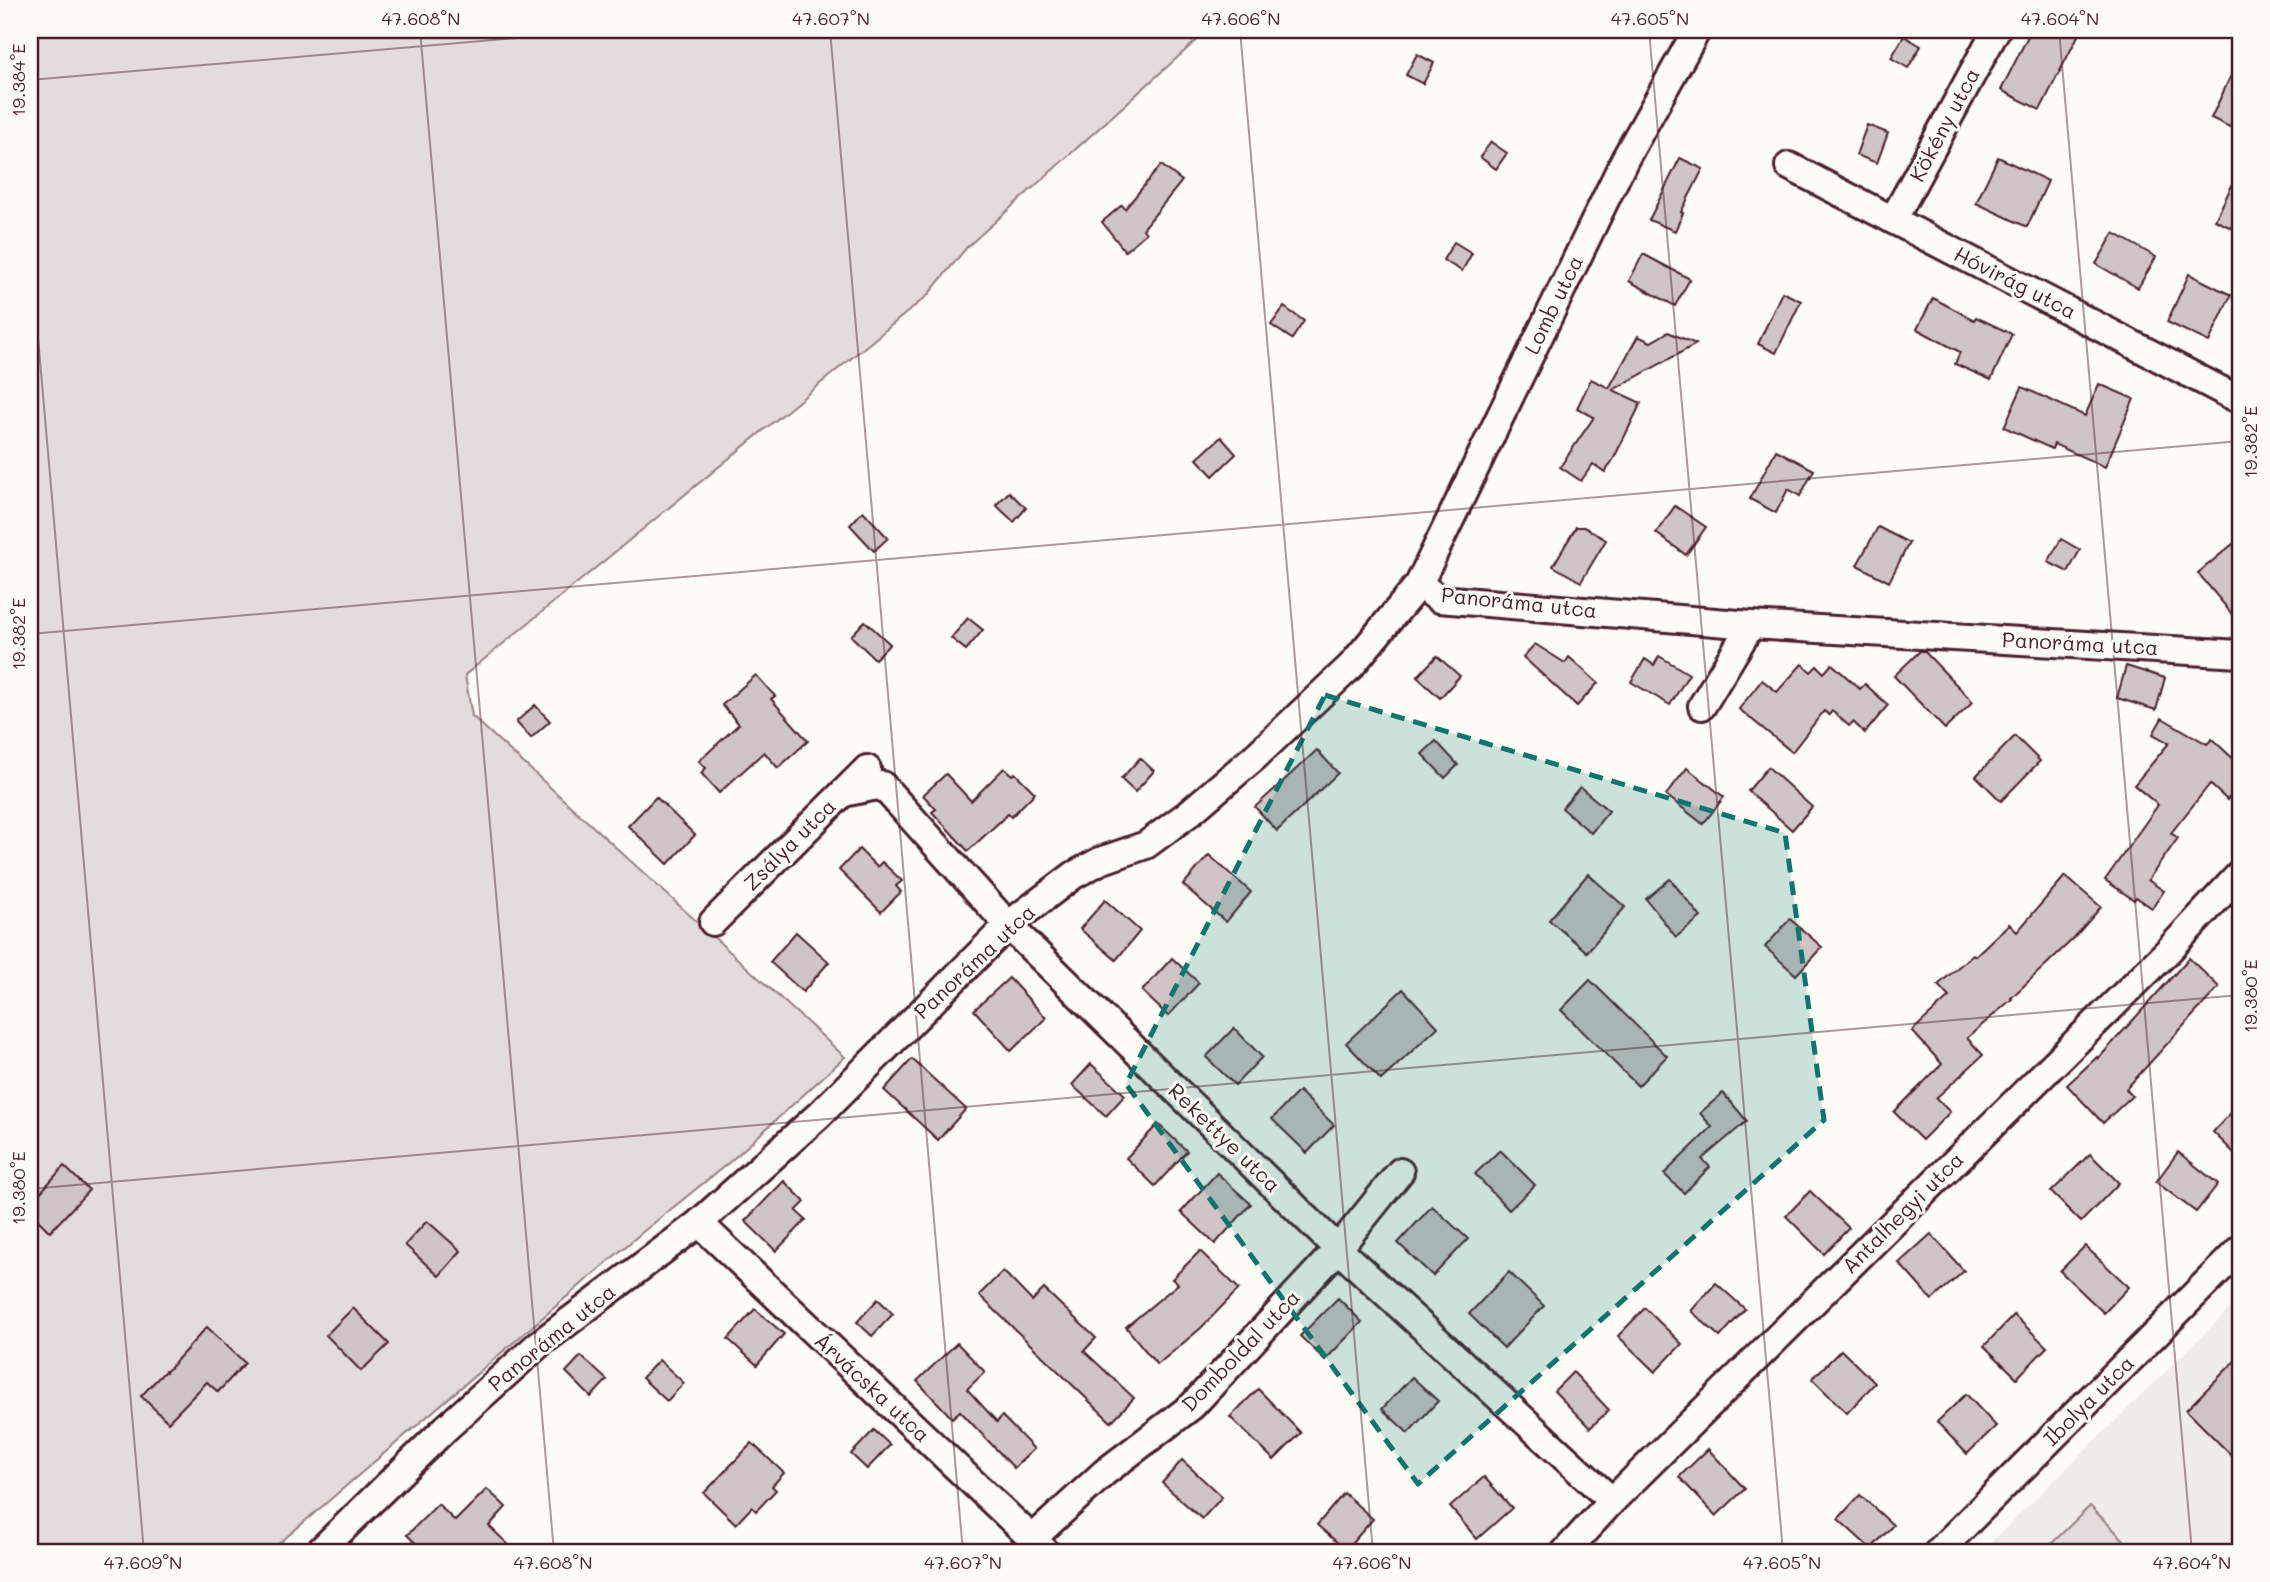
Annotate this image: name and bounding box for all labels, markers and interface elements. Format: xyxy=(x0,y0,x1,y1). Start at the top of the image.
text: 47.608°N xyxy=(382,6,460,30)
text: 47.607°N xyxy=(792,6,870,30)
text: 47.606°N xyxy=(1202,6,1280,30)
text: 47.605°N xyxy=(1611,6,1689,30)
text: 47.604°N xyxy=(2021,6,2099,30)
text: 19.384°E xyxy=(6,43,30,117)
street label: Kökény utca xyxy=(1902,63,1985,186)
street label: Hóvirág utca xyxy=(1950,239,2081,324)
street label: Lomb utca xyxy=(1517,251,1588,358)
text: 19.382°E xyxy=(2238,406,2262,478)
street label: Panoráma utca xyxy=(1440,580,1598,623)
text: 19.382°E xyxy=(6,598,30,670)
street label: Panoráma utca xyxy=(2001,625,2159,660)
street label: Zsálya utca xyxy=(737,792,841,896)
street label: Panoráma utca xyxy=(908,898,1040,1024)
text: 19.380°E xyxy=(2238,959,2262,1033)
street label: Rekettye utca xyxy=(1163,1077,1287,1197)
street label: Antalhegyi utca xyxy=(1835,1145,1968,1278)
text: 19.380°E xyxy=(6,1151,30,1225)
street label: Panoráma utca xyxy=(482,1277,620,1397)
street label: Domboldal utca xyxy=(1175,1283,1305,1417)
street label: Árvácska utca xyxy=(810,1327,936,1447)
street label: Ibolya utca xyxy=(2037,1349,2139,1451)
text: 47.609°N xyxy=(104,1550,182,1574)
text: 47.608°N xyxy=(514,1550,592,1574)
text: 47.607°N xyxy=(924,1550,1002,1574)
text: 47.606°N xyxy=(1333,1550,1411,1574)
text: 47.605°N xyxy=(1743,1550,1821,1574)
text: 47.604°N xyxy=(2153,1550,2231,1574)

